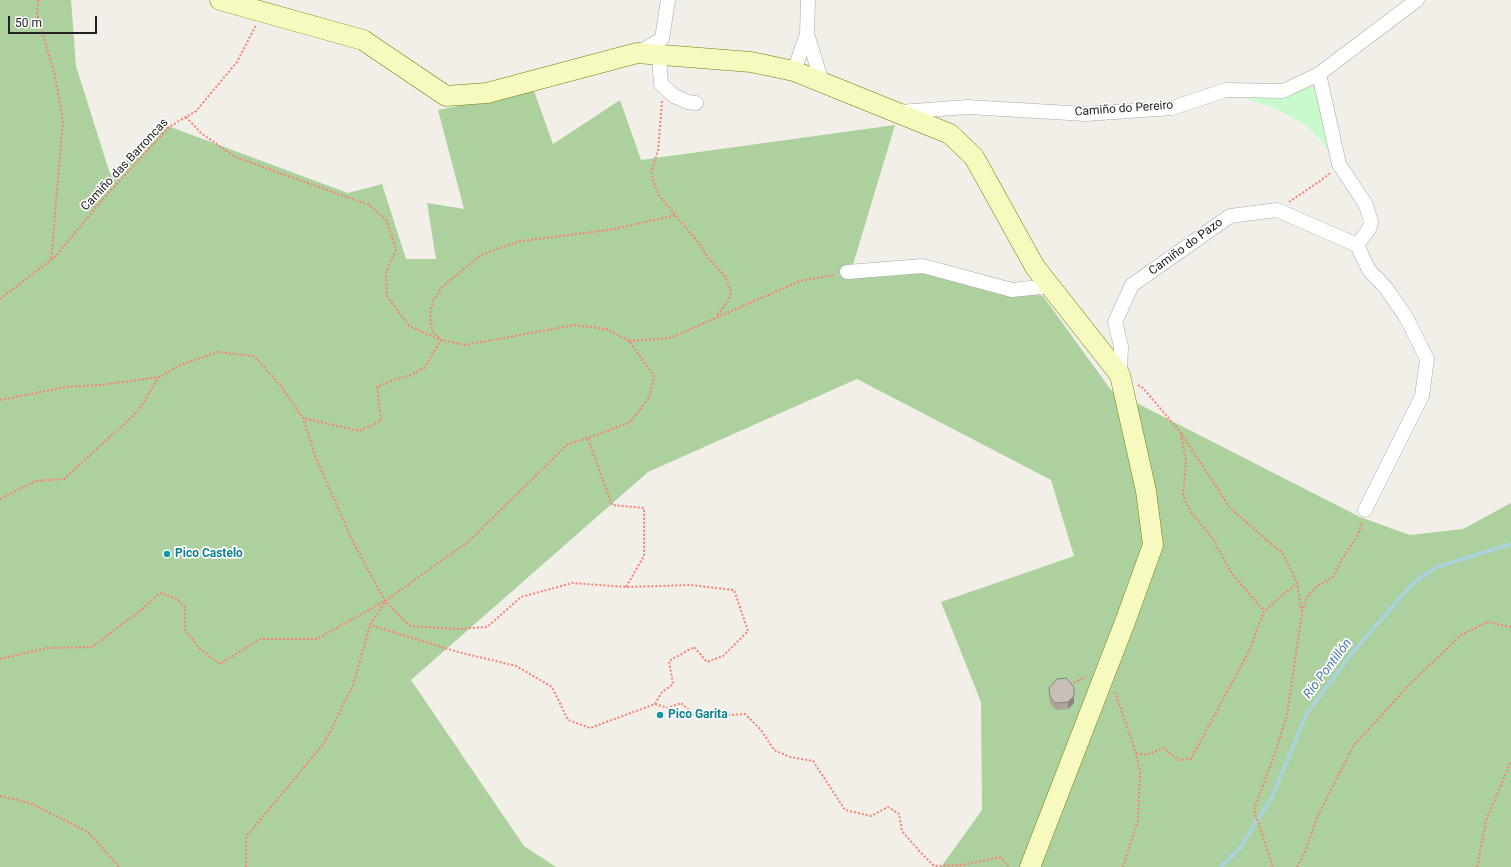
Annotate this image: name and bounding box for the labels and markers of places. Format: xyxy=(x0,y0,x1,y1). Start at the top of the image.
place label: Pico Castelo xyxy=(175,547,243,561)
marker: Pico Castelo xyxy=(162,549,172,559)
place label: Pico Garita xyxy=(668,708,728,722)
marker: Pico Garita xyxy=(655,710,665,720)

